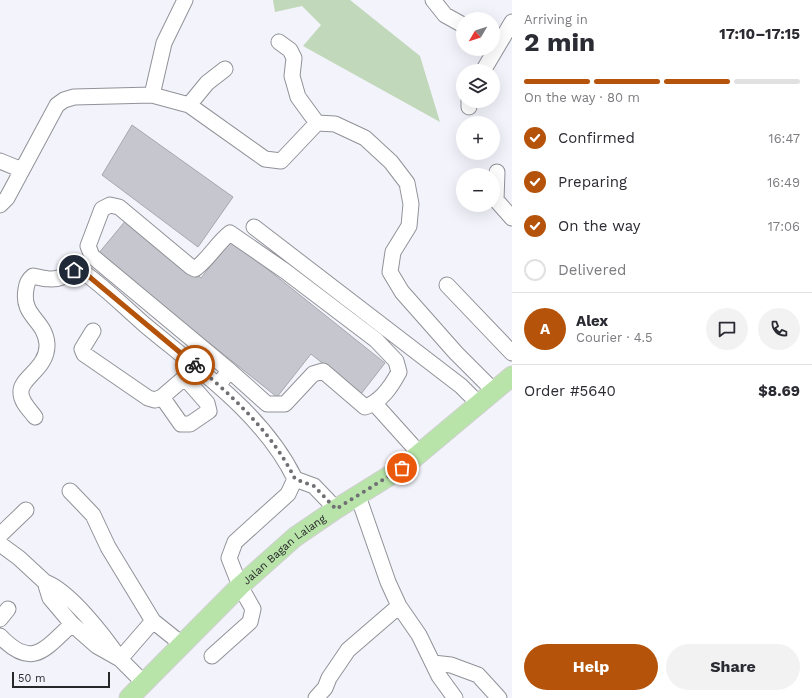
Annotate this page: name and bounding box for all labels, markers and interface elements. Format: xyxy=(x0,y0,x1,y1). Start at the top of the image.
north arrow xyxy=(456,12,500,56)
map controls xyxy=(456,12,500,212)
text: Arriving in xyxy=(524,12,588,27)
text: 17:10–17:15 xyxy=(719,25,800,43)
text: 2 min xyxy=(524,27,595,57)
button: layers xyxy=(456,64,500,108)
text: On the way · 80 m xyxy=(524,90,640,105)
button: + xyxy=(456,116,500,160)
icon: check xyxy=(524,127,546,149)
text: Confirmed xyxy=(558,129,635,147)
text: 16:47 xyxy=(769,131,800,146)
button: − xyxy=(456,168,500,212)
icon: check xyxy=(524,171,546,193)
text: Preparing xyxy=(558,173,627,191)
text: 16:49 xyxy=(767,175,800,190)
icon: check xyxy=(524,215,546,237)
text: On the way xyxy=(558,217,640,235)
text: 17:06 xyxy=(768,219,800,234)
pin xyxy=(57,253,91,287)
icon: home xyxy=(63,259,85,281)
text: Delivered xyxy=(558,261,626,279)
button: chat xyxy=(706,308,748,350)
button: phone xyxy=(758,308,800,350)
text: Alex xyxy=(576,312,608,330)
text: A xyxy=(540,320,550,338)
text: Courier · 4.5 xyxy=(576,330,653,345)
courier xyxy=(175,345,215,385)
icon: bike xyxy=(184,354,206,376)
text: Order #5640 xyxy=(524,382,616,400)
text: $8.69 xyxy=(758,382,800,400)
pin xyxy=(385,451,419,485)
icon: bag xyxy=(391,457,413,479)
street label: Jalan Bagan Lalang xyxy=(240,512,328,587)
button: Help xyxy=(524,644,658,690)
button: Share xyxy=(666,644,800,690)
scale bar xyxy=(12,670,110,689)
text: 50 m xyxy=(18,672,45,685)

